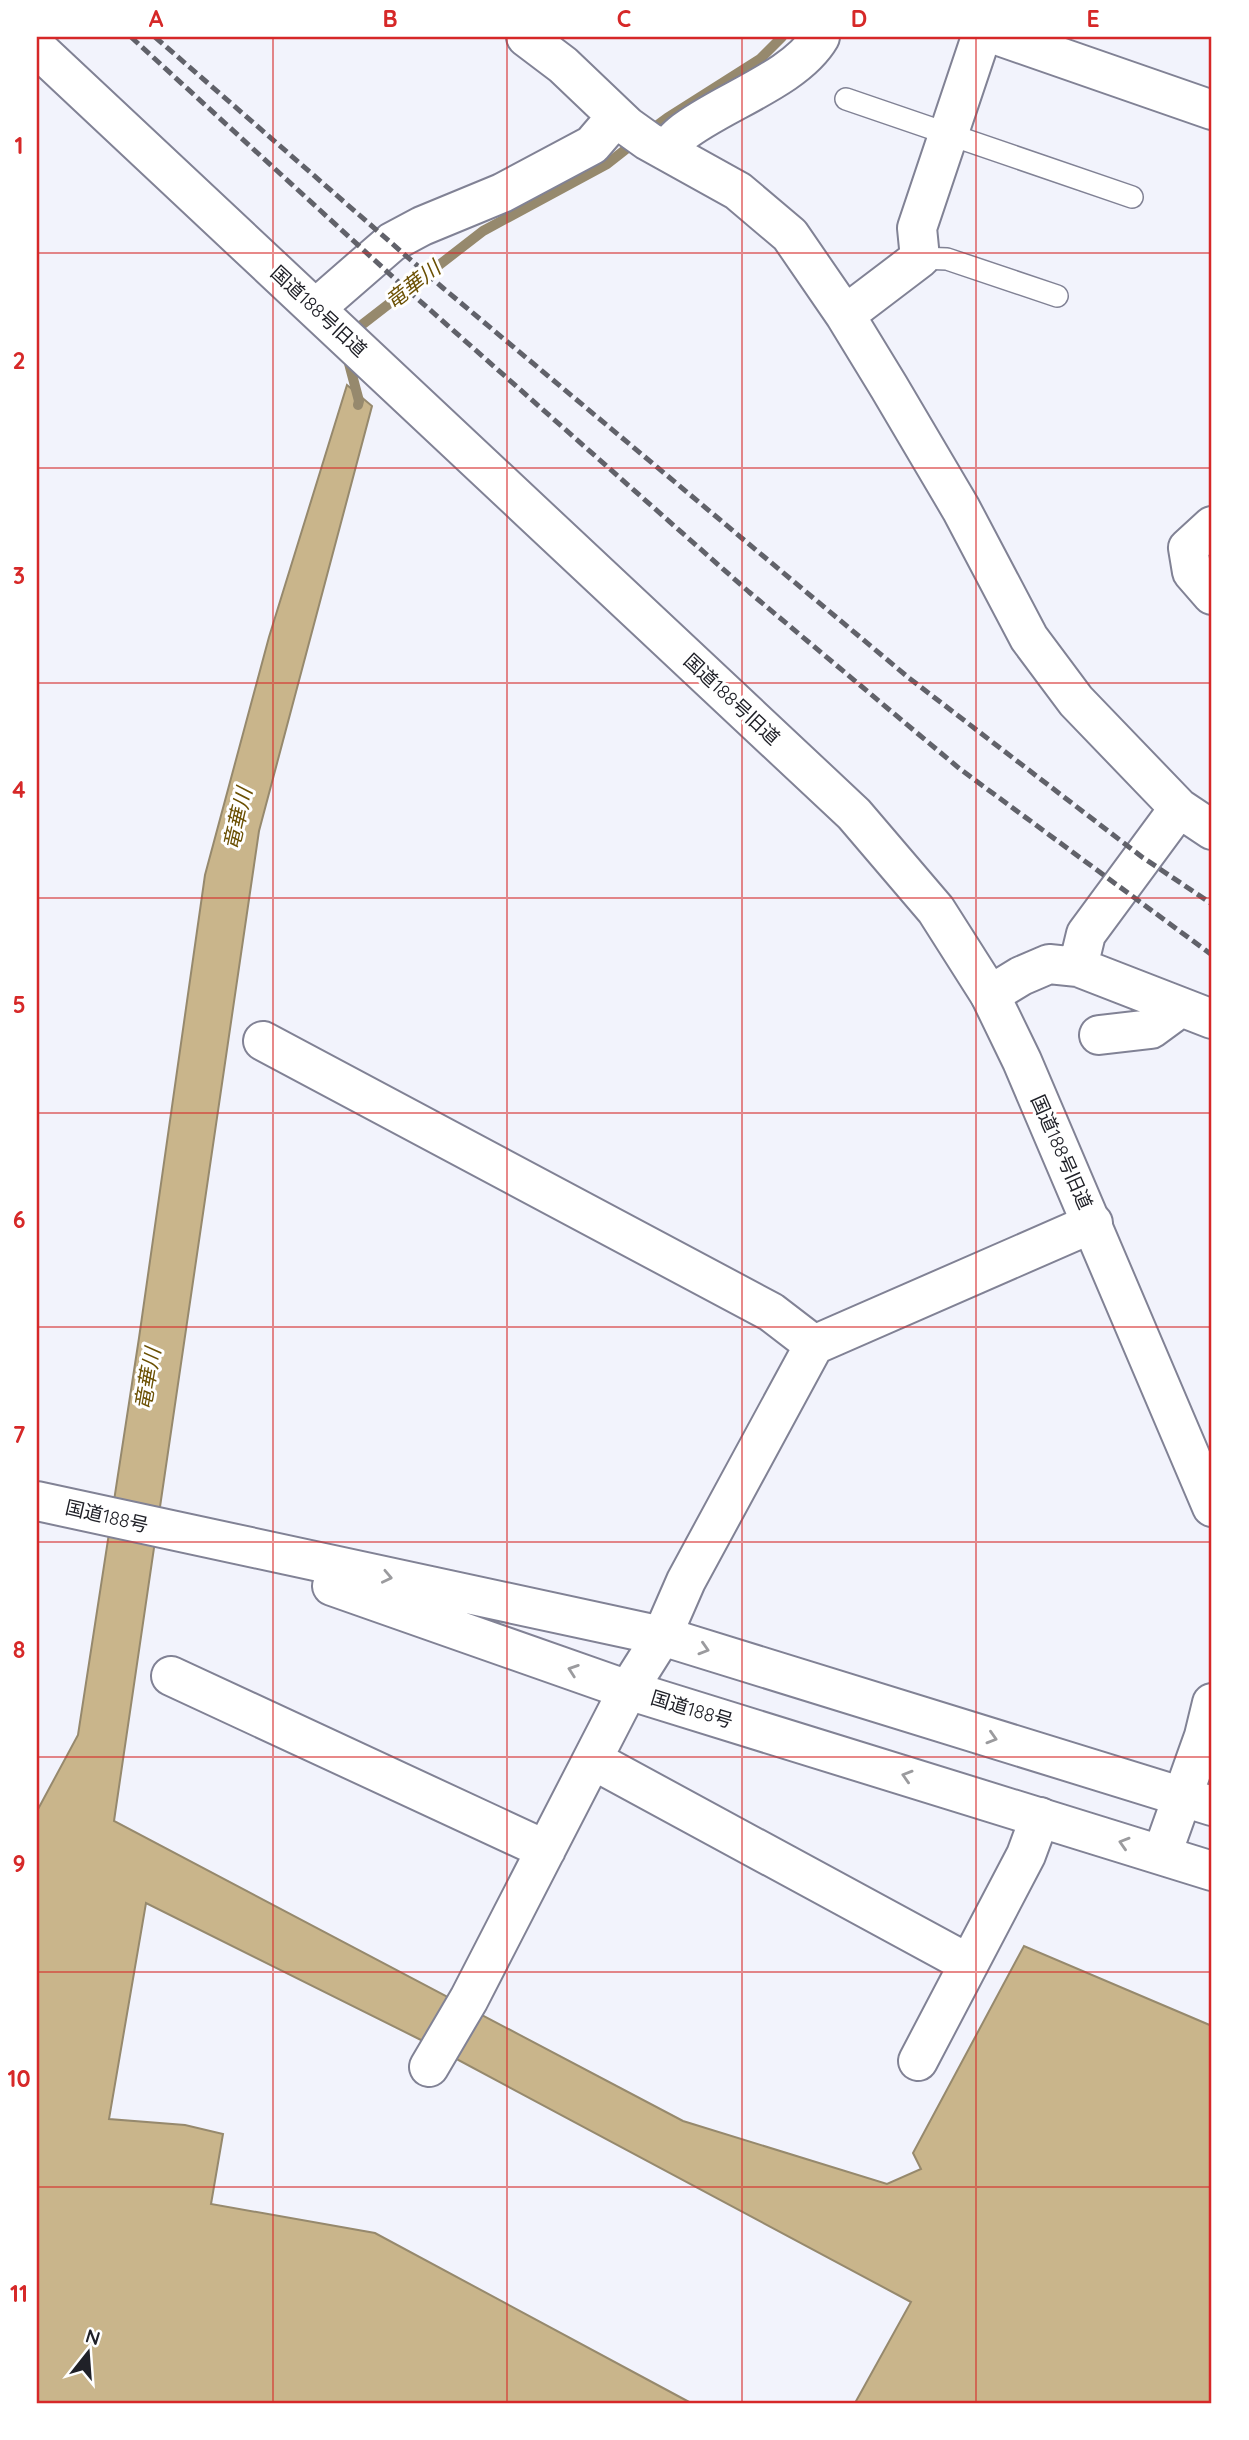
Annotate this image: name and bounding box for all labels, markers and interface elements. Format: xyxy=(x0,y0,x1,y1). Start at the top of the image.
text: A xyxy=(149,4,164,33)
text: B xyxy=(382,4,398,33)
text: C xyxy=(617,4,631,33)
text: D xyxy=(851,4,867,33)
text: E xyxy=(1086,4,1100,33)
text: 1 xyxy=(15,131,23,160)
water label: 竜華川 xyxy=(380,253,447,314)
street label: 国道188号旧道 xyxy=(266,260,372,362)
text: 2 xyxy=(12,346,26,375)
text: 3 xyxy=(13,561,25,590)
street label: 国道188号旧道 xyxy=(679,648,785,750)
text: 4 xyxy=(12,775,26,804)
water label: 竜華川 xyxy=(217,783,257,852)
text: 5 xyxy=(12,990,26,1019)
street label: 国道188号旧道 xyxy=(1026,1091,1098,1213)
text: 6 xyxy=(13,1205,25,1234)
water label: 竜華川 xyxy=(129,1344,166,1412)
text: 7 xyxy=(13,1420,26,1449)
street label: 国道188号 xyxy=(63,1495,151,1537)
one-way arrow xyxy=(381,1569,393,1584)
text: 8 xyxy=(13,1635,25,1664)
one-way arrow xyxy=(698,1641,710,1656)
one-way arrow xyxy=(567,1664,579,1678)
street label: 国道188号 xyxy=(648,1685,736,1733)
one-way arrow xyxy=(986,1729,998,1744)
one-way arrow xyxy=(901,1769,913,1784)
one-way arrow xyxy=(1118,1836,1130,1851)
text: 9 xyxy=(12,1849,26,1878)
text: 10 xyxy=(7,2064,31,2093)
text: 11 xyxy=(10,2279,28,2308)
north arrow xyxy=(52,2318,122,2388)
text: N xyxy=(83,2323,103,2350)

